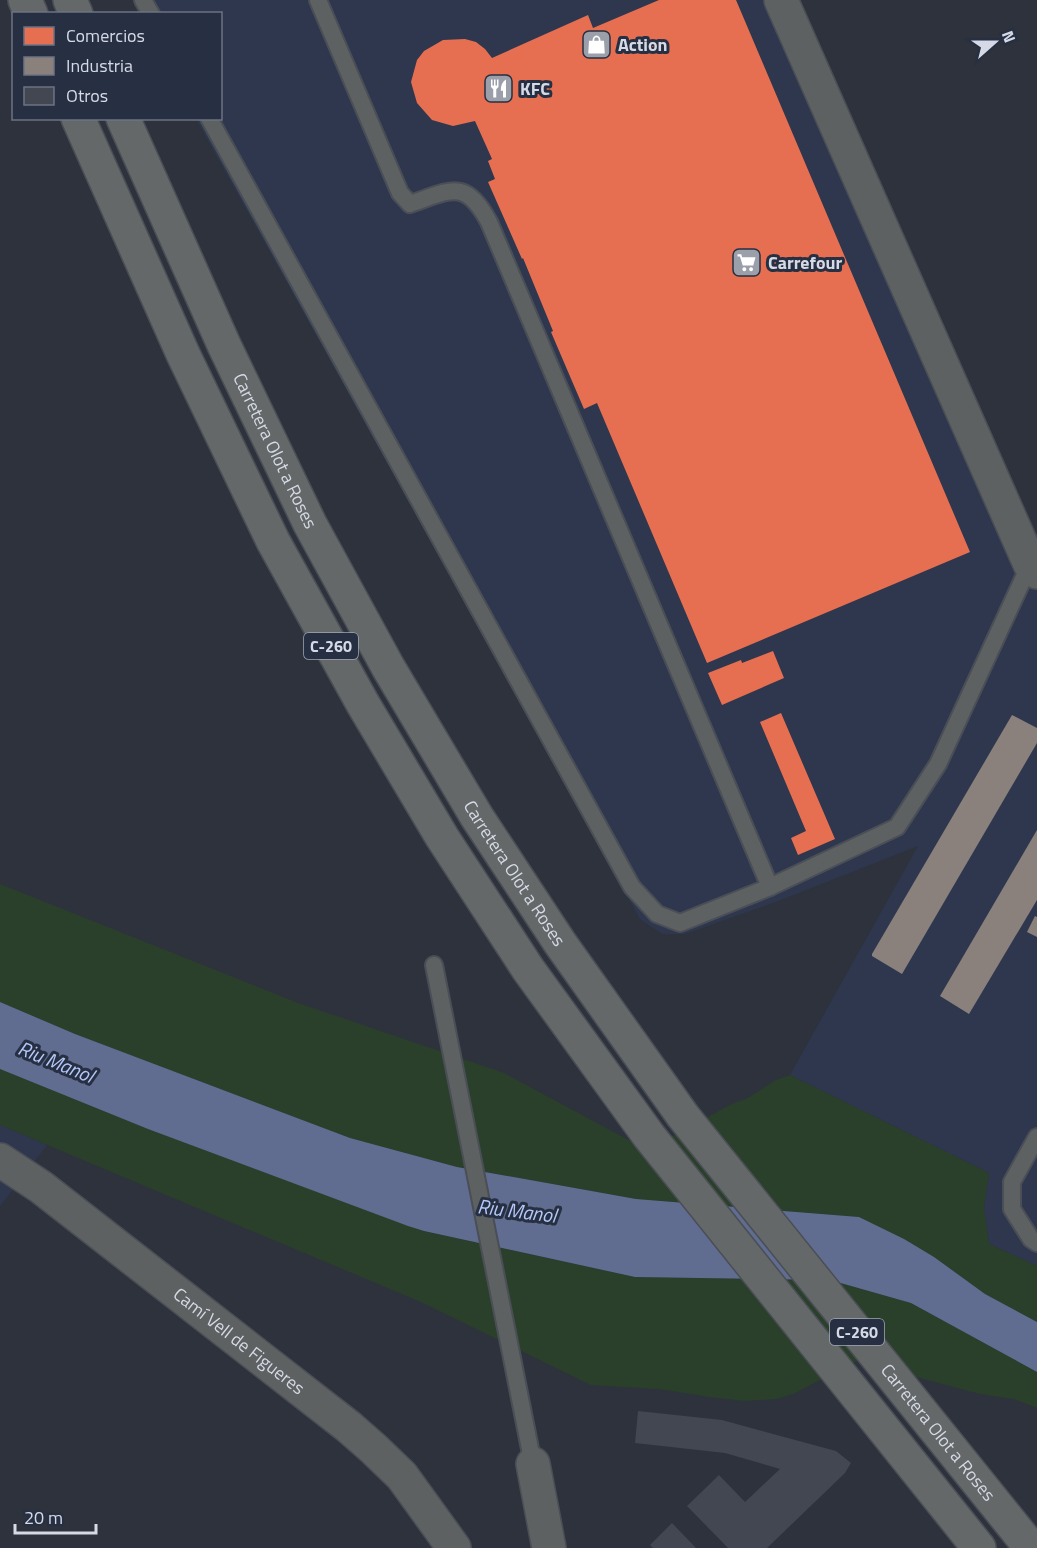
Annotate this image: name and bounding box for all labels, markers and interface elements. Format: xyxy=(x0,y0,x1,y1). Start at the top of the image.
legend xyxy=(12,12,222,120)
north arrow xyxy=(965,12,1025,72)
text: Comercios xyxy=(66,22,145,49)
text: N xyxy=(996,27,1022,46)
shop icon: Action xyxy=(581,29,613,61)
place label: Action xyxy=(618,31,668,58)
text: Industria xyxy=(66,52,133,79)
restaurant icon: KFC xyxy=(483,73,515,105)
place label: KFC xyxy=(520,75,550,102)
text: Otros xyxy=(66,82,108,109)
supermarket icon: Carrefour xyxy=(731,247,763,279)
place label: Carrefour xyxy=(768,249,842,276)
street label: Carretera Olot a Roses xyxy=(226,368,324,533)
road number: C-260 xyxy=(304,633,358,659)
street label: Carretera Olot a Roses xyxy=(457,795,573,952)
water label: Riu Manol xyxy=(14,1032,101,1092)
water label: Riu Manol xyxy=(476,1190,561,1231)
street label: Camí Vell de Figueres xyxy=(168,1281,311,1401)
road number: C-260 xyxy=(830,1319,884,1345)
street label: Carretera Olot a Roses xyxy=(875,1358,1002,1507)
scale bar xyxy=(15,1497,96,1535)
text: 20 m xyxy=(24,1504,63,1531)

